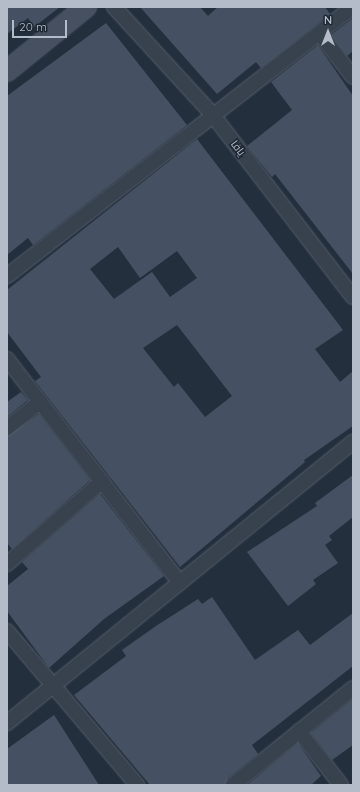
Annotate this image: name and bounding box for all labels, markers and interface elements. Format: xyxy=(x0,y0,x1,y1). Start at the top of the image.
scale bar xyxy=(14,12,69,38)
north arrow xyxy=(308,12,348,52)
text: N xyxy=(324,13,332,27)
text: 20 m xyxy=(19,19,47,34)
street label: يافا xyxy=(228,138,248,158)

